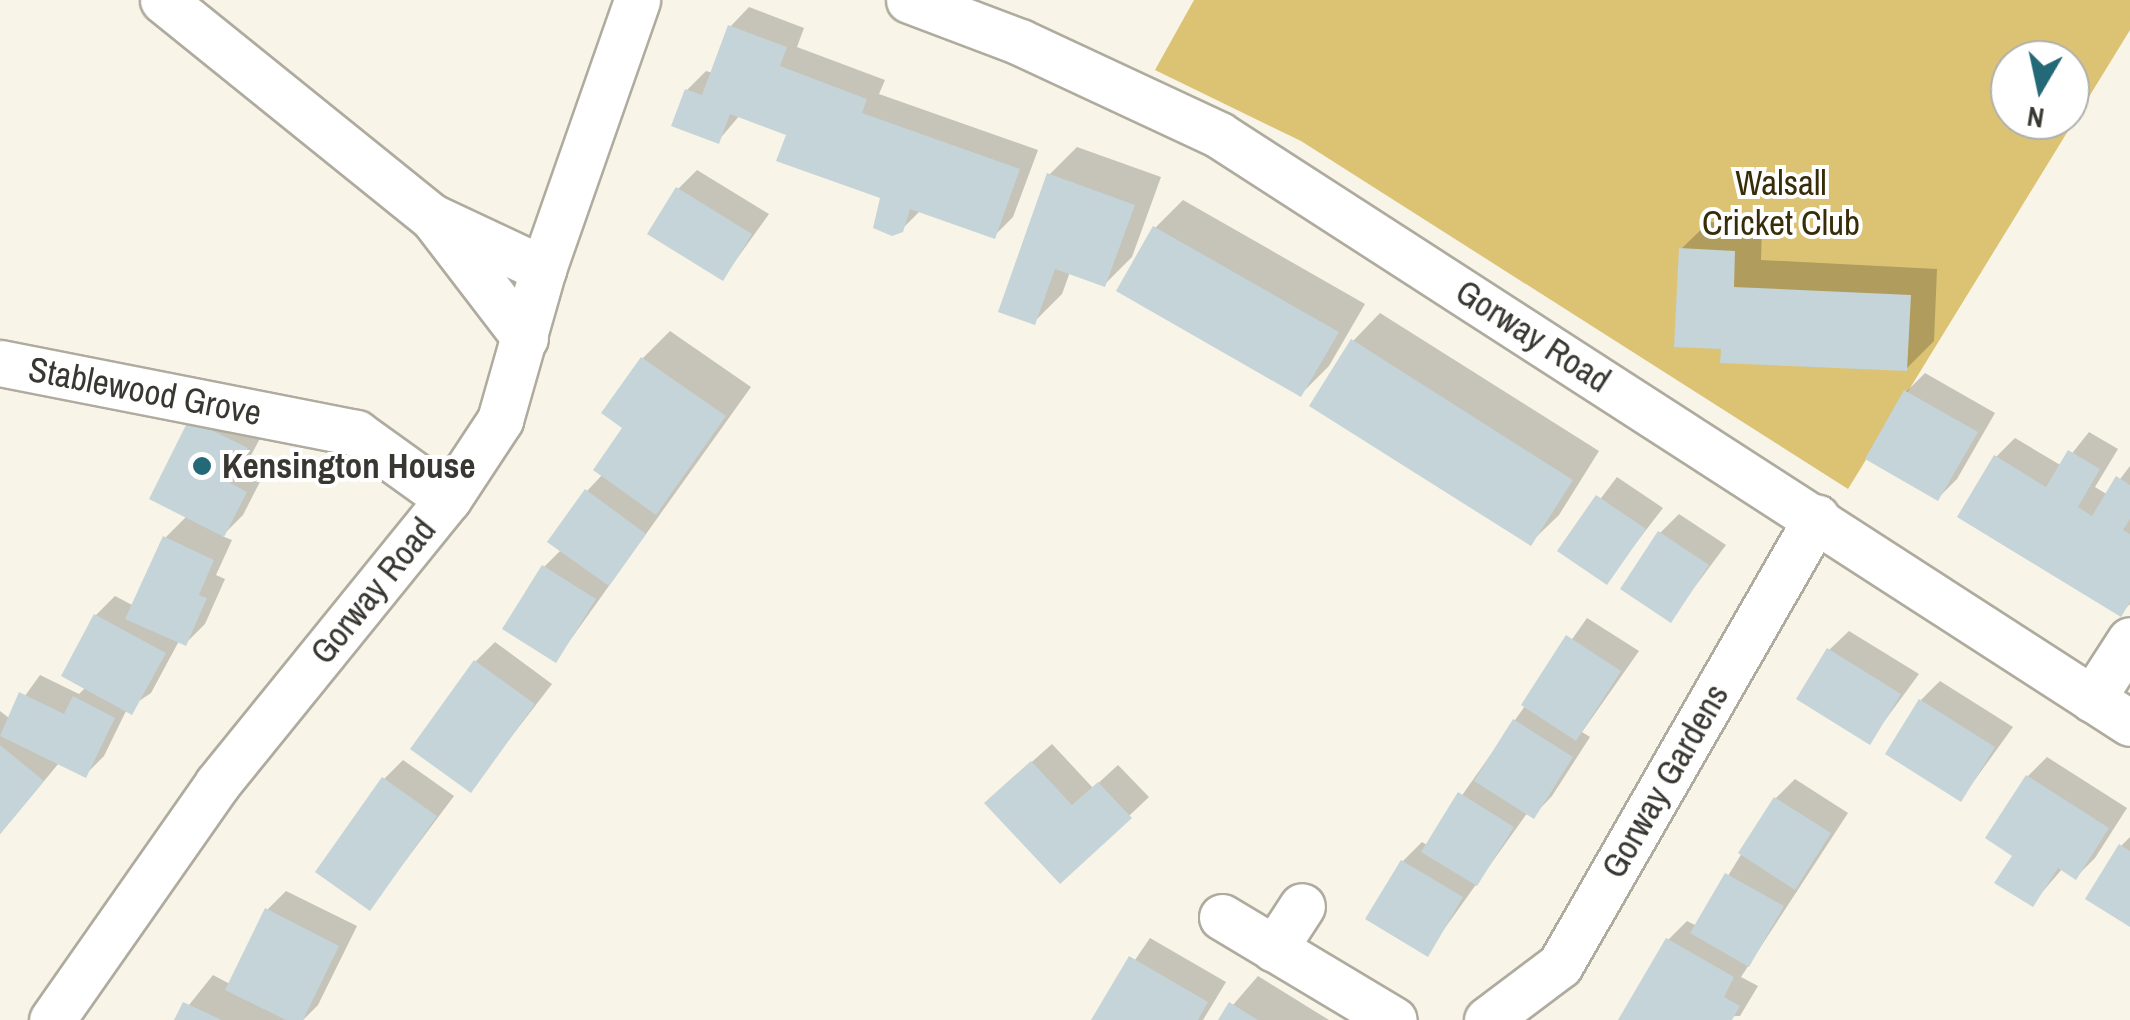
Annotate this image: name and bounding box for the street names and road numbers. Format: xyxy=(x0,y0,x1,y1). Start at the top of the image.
street label: Gorway Road xyxy=(1448,271,1618,401)
street label: Stablewood Grove xyxy=(25,348,265,434)
street label: Gorway Road xyxy=(301,510,445,672)
street label: Gorway Gardens xyxy=(1593,677,1737,885)

